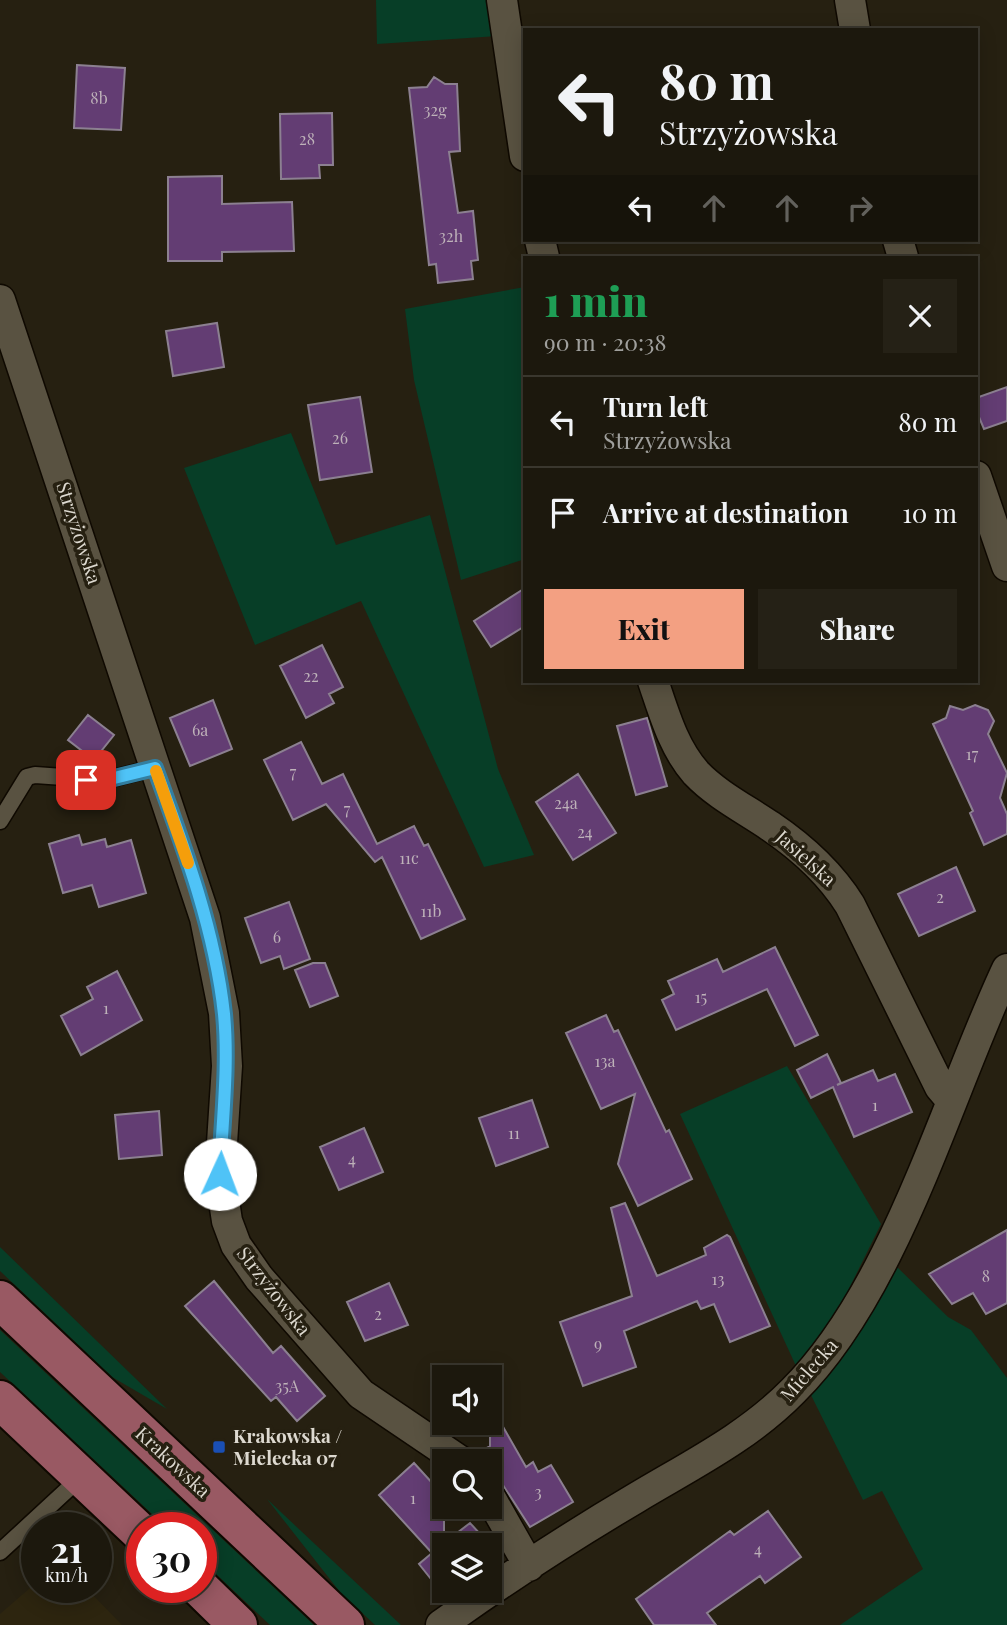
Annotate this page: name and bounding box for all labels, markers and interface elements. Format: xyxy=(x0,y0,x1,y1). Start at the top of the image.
text: 80 m xyxy=(659,47,774,112)
icon: left xyxy=(544,56,635,147)
house number: 8b xyxy=(90,87,108,108)
house number: 32g xyxy=(423,99,447,120)
text: Strzyżowska xyxy=(659,110,838,153)
house number: 28 xyxy=(299,128,315,149)
icon: left xyxy=(622,189,660,227)
icon: ahead xyxy=(695,189,733,227)
icon: ahead xyxy=(768,189,806,227)
icon: right xyxy=(841,189,879,227)
house number: 32h xyxy=(439,225,464,246)
text: 1 min xyxy=(544,272,648,328)
button: close xyxy=(883,279,957,353)
text: 90 m · 20:38 xyxy=(544,326,666,357)
text: Turn left xyxy=(603,389,708,424)
icon: left xyxy=(544,403,582,441)
text: 80 m xyxy=(898,404,957,439)
text: Strzyżowska xyxy=(603,424,731,455)
house number: 26 xyxy=(332,427,348,448)
street label: Strzyżowska xyxy=(51,478,109,588)
icon: arrive xyxy=(544,494,582,532)
text: Arrive at destination xyxy=(603,495,849,530)
text: 10 m xyxy=(902,495,957,530)
button: Exit xyxy=(544,589,744,669)
button: Share xyxy=(758,589,957,669)
house number: 22 xyxy=(303,665,319,686)
house number: 6a xyxy=(192,719,208,740)
house number: 17 xyxy=(966,743,979,764)
pin xyxy=(56,750,116,810)
icon: arrive xyxy=(67,761,105,799)
house number: 7 xyxy=(290,761,297,782)
house number: 24a xyxy=(554,792,578,813)
house number: 7 xyxy=(344,798,351,819)
house number: 24 xyxy=(577,821,593,842)
street label: Jasielska xyxy=(770,823,843,892)
house number: 11c xyxy=(399,847,419,868)
house number: 2 xyxy=(936,886,944,907)
house number: 11b xyxy=(421,900,441,921)
house number: 6 xyxy=(273,926,281,947)
house number: 15 xyxy=(695,986,707,1007)
house number: 1 xyxy=(103,997,109,1018)
house number: 13a xyxy=(595,1050,615,1071)
house number: 1 xyxy=(872,1094,878,1115)
house number: 11 xyxy=(508,1122,520,1143)
position arrow xyxy=(183,1137,257,1211)
house number: 4 xyxy=(348,1148,356,1169)
street label: Strzyżowska xyxy=(232,1241,318,1341)
house number: 8 xyxy=(982,1265,990,1286)
house number: 13 xyxy=(712,1268,724,1289)
house number: 2 xyxy=(374,1303,382,1324)
street label: Mielecka xyxy=(774,1332,843,1406)
house number: 9 xyxy=(594,1333,602,1354)
map controls xyxy=(432,1365,502,1603)
button: sound xyxy=(432,1365,502,1435)
house number: 35A xyxy=(275,1375,300,1396)
street label: Krakowska xyxy=(131,1420,217,1503)
place label: Krakowska / Mielecka 07 xyxy=(233,1422,342,1470)
marker: Krakowska / Mielecka 07 xyxy=(211,1439,227,1455)
button: search xyxy=(432,1449,502,1519)
house number: 3 xyxy=(534,1481,542,1502)
house number: 1 xyxy=(410,1487,416,1508)
speed limit sign: 30 xyxy=(126,1512,217,1603)
text: 21 xyxy=(51,1525,82,1572)
button: layers xyxy=(432,1533,502,1603)
house number: 4 xyxy=(754,1538,762,1559)
text: km/h xyxy=(45,1563,88,1587)

